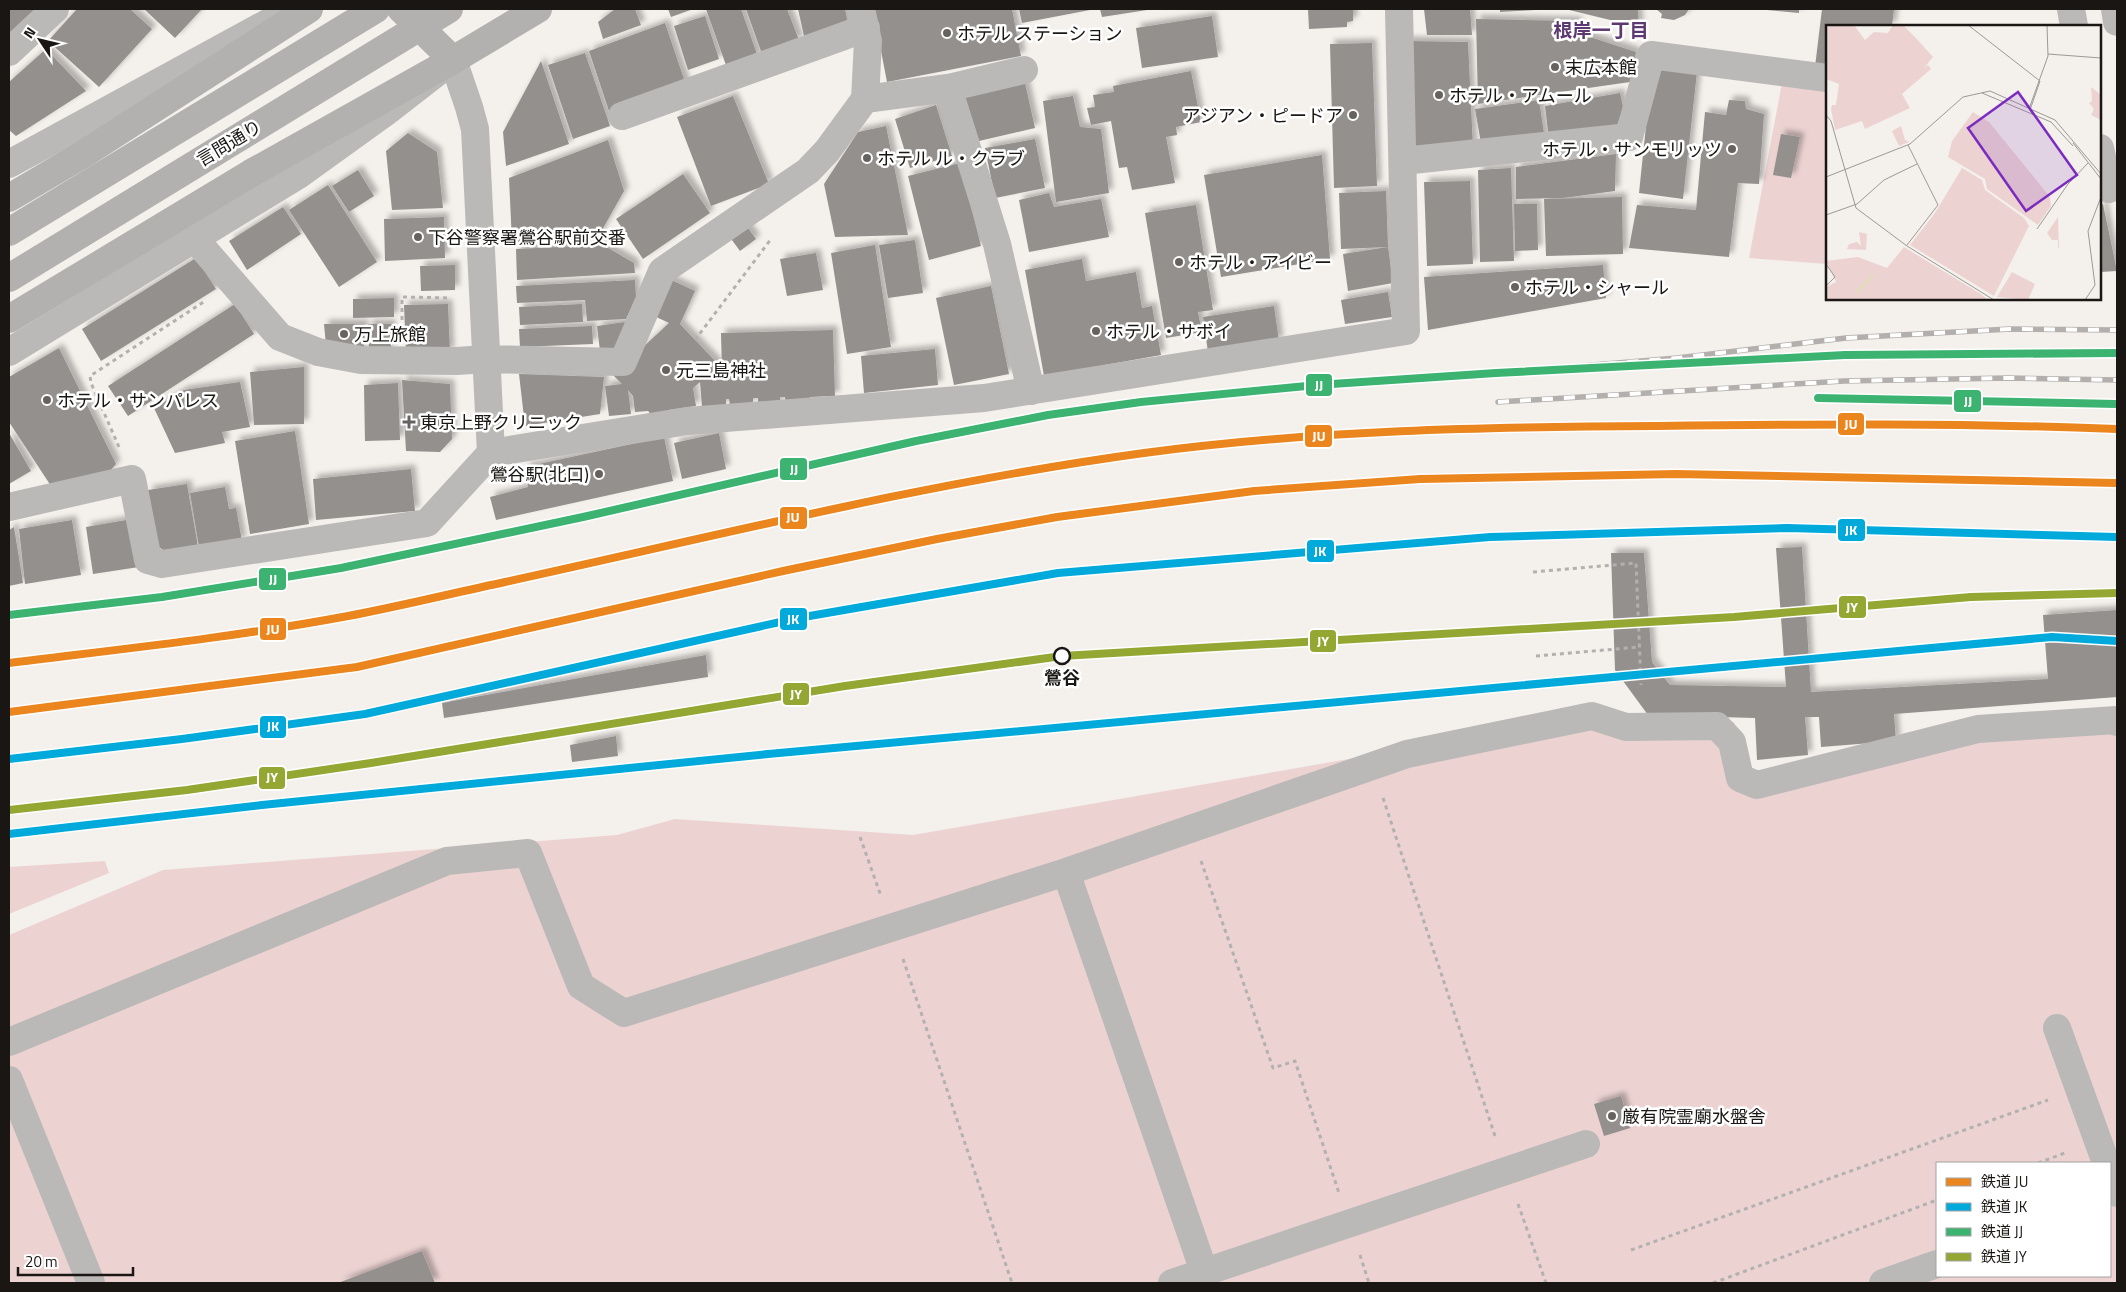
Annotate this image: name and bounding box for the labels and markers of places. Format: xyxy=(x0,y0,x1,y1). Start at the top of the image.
place label: ホテル ステーション xyxy=(957,20,1123,47)
marker: ホテル ステーション xyxy=(941,27,953,39)
place label: 末広本館 xyxy=(1565,54,1637,81)
marker: 末広本館 xyxy=(1549,61,1561,73)
place label: ホテル・アムール xyxy=(1449,82,1592,109)
marker: ホテル・アムール xyxy=(1433,89,1445,101)
place label: アジアン・ピードア xyxy=(1182,102,1343,129)
marker: アジアン・ピードア xyxy=(1347,109,1359,121)
place label: ホテル・サンモリッツ xyxy=(1542,136,1722,163)
marker: ホテル・サンモリッツ xyxy=(1726,143,1738,155)
place label: ホテル ル・クラブ xyxy=(877,145,1025,172)
marker: ホテル ル・クラブ xyxy=(861,152,873,164)
place label: 下谷警察署鶯谷駅前交番 xyxy=(428,224,626,251)
marker: 下谷警察署鶯谷駅前交番 xyxy=(412,231,424,243)
place label: ホテル・アイビー xyxy=(1189,249,1332,276)
marker: ホテル・アイビー xyxy=(1173,256,1185,268)
place label: ホテル・シャール xyxy=(1525,274,1669,301)
marker: ホテル・シャール xyxy=(1509,281,1521,293)
place label: ホテル・サボイ xyxy=(1106,318,1232,345)
place label: 万上旅館 xyxy=(354,321,426,348)
marker: ホテル・サボイ xyxy=(1090,325,1102,337)
marker: 万上旅館 xyxy=(338,328,350,340)
place label: 元三島神社 xyxy=(676,357,766,384)
marker: 元三島神社 xyxy=(660,364,672,376)
place label: ホテル・サンパレス xyxy=(57,387,219,414)
marker: ホテル・サンパレス xyxy=(41,394,53,406)
place label: 東京上野クリニック xyxy=(420,409,582,436)
marker: 東京上野クリニック xyxy=(402,415,416,429)
place label: 鶯谷駅(北口) xyxy=(489,461,589,488)
marker: 鶯谷駅(北口) xyxy=(593,468,605,480)
marker: 鶯谷 xyxy=(1053,647,1071,665)
place label: 鶯谷 xyxy=(1044,664,1080,691)
place label: 厳有院霊廟水盤舎 xyxy=(1622,1103,1766,1130)
marker: 厳有院霊廟水盤舎 xyxy=(1606,1110,1618,1122)

